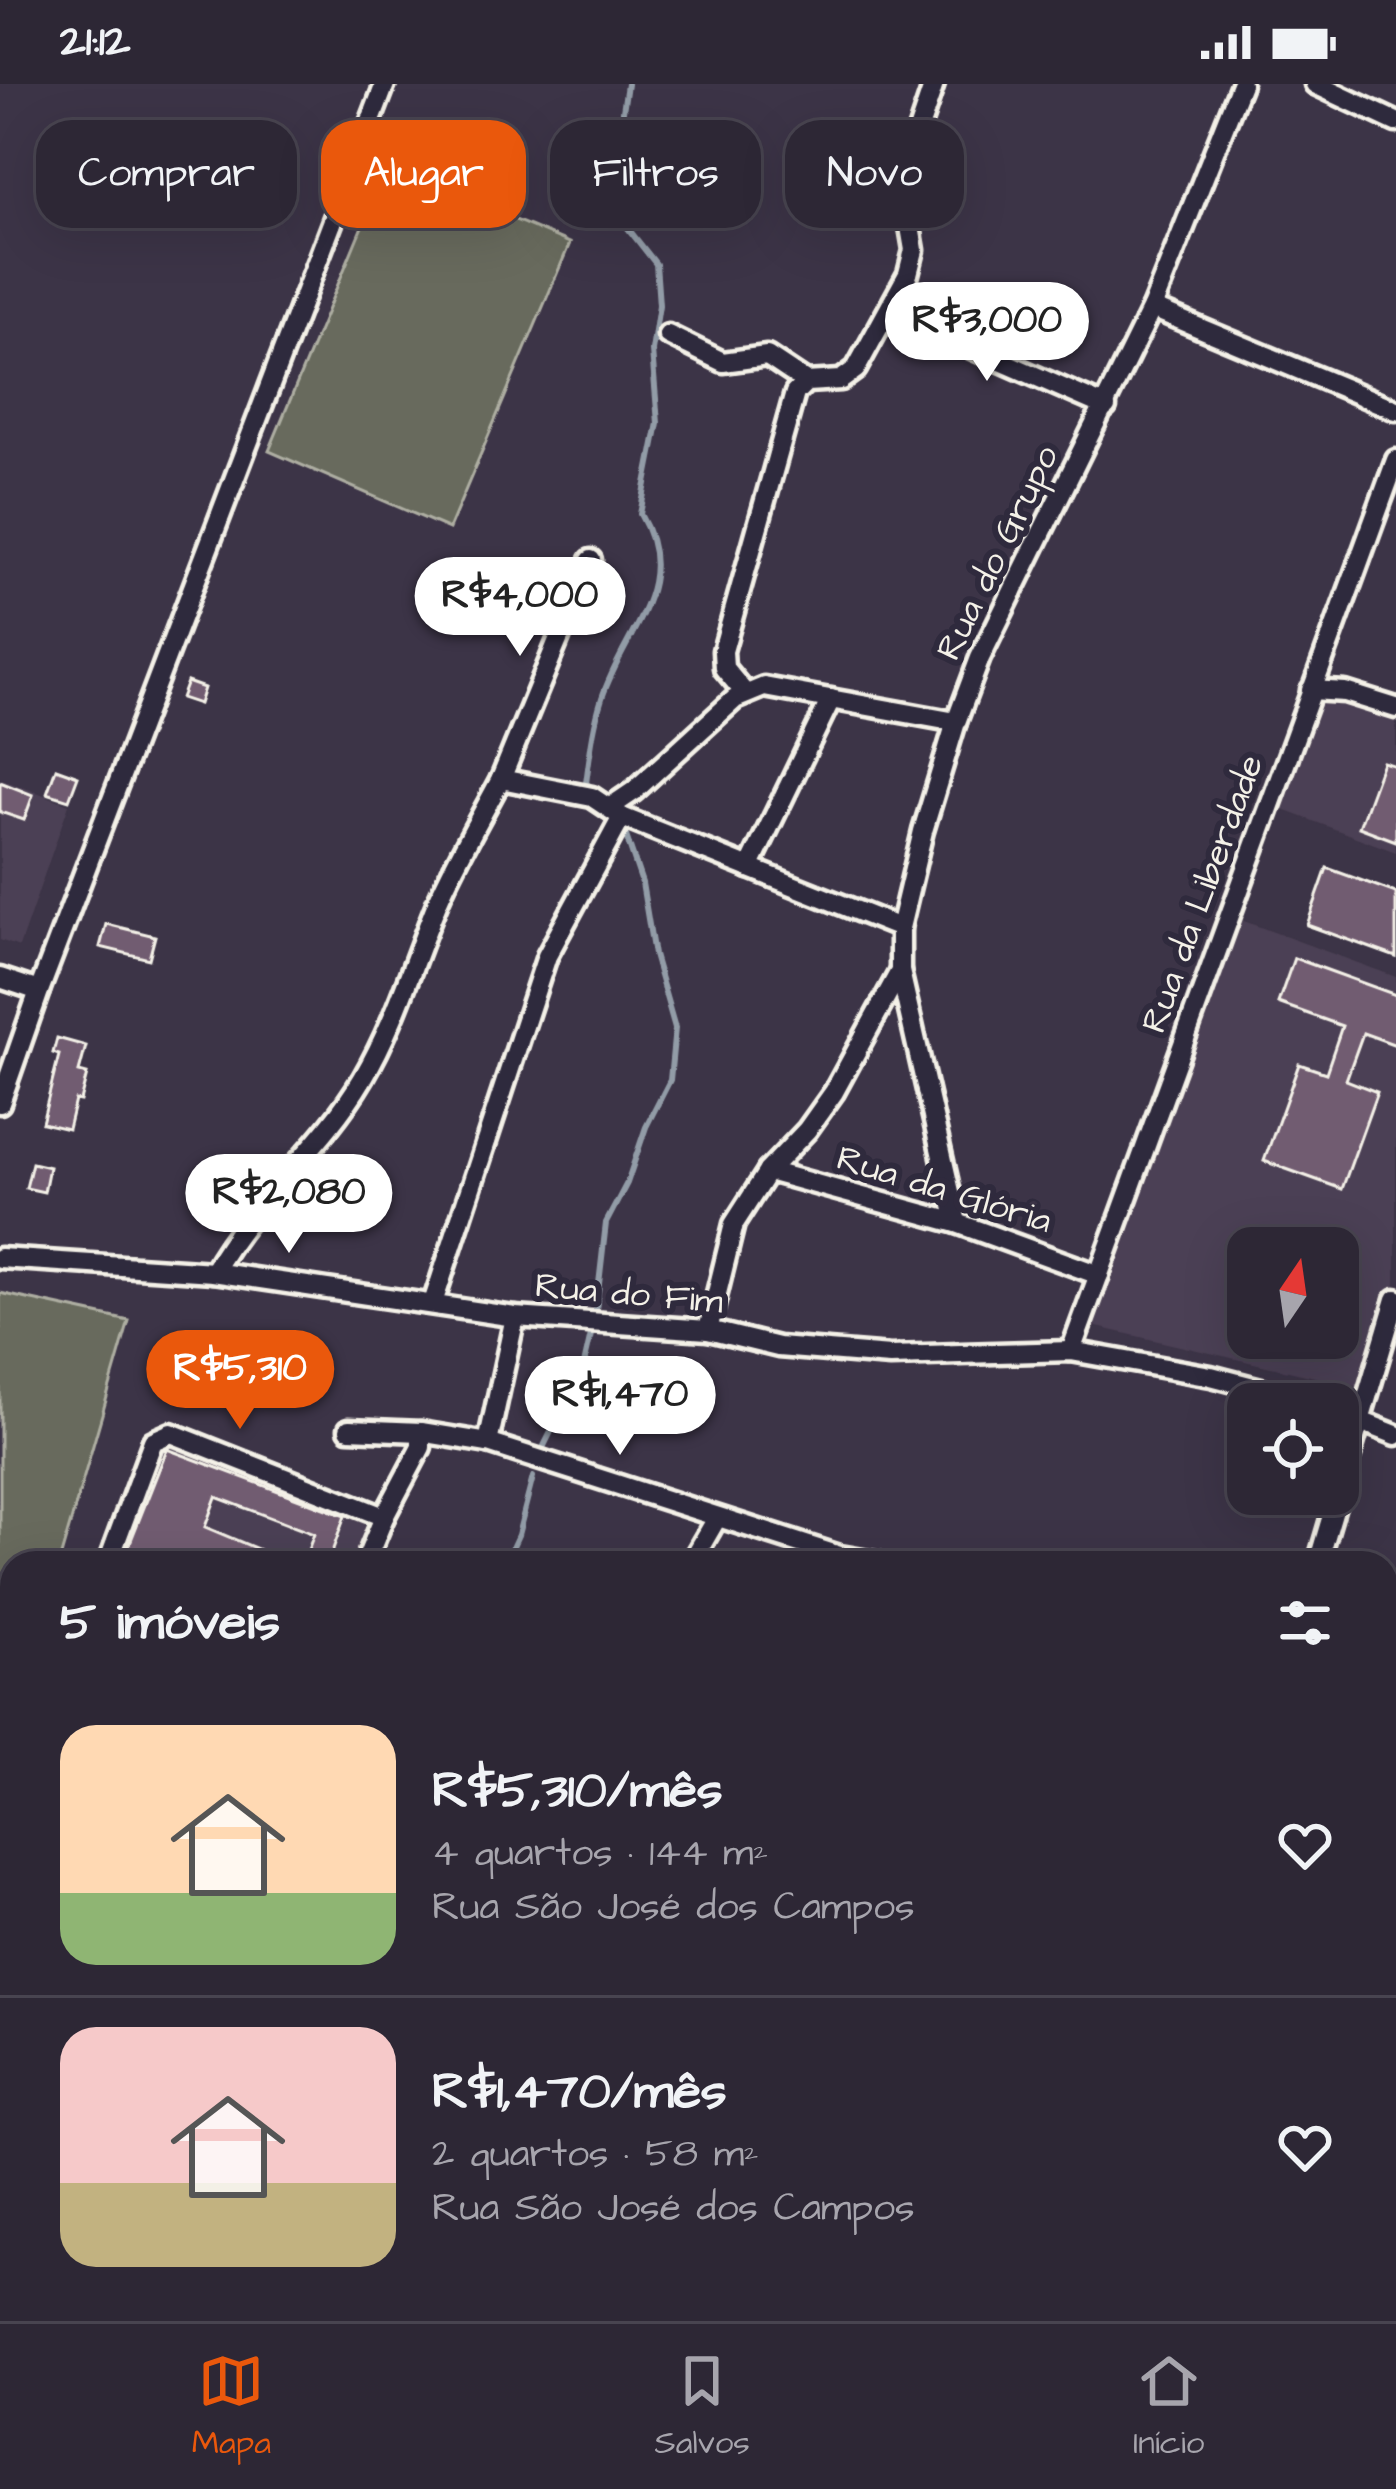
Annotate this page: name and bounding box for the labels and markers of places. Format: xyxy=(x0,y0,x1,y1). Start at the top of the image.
pin: R$3,000 xyxy=(876,282,1098,384)
pin: R$4,000 xyxy=(409,557,631,659)
pin: R$2,080 xyxy=(178,1154,400,1256)
pin: R$5,310 xyxy=(129,1330,351,1432)
pin: R$1,470 xyxy=(509,1356,731,1458)

